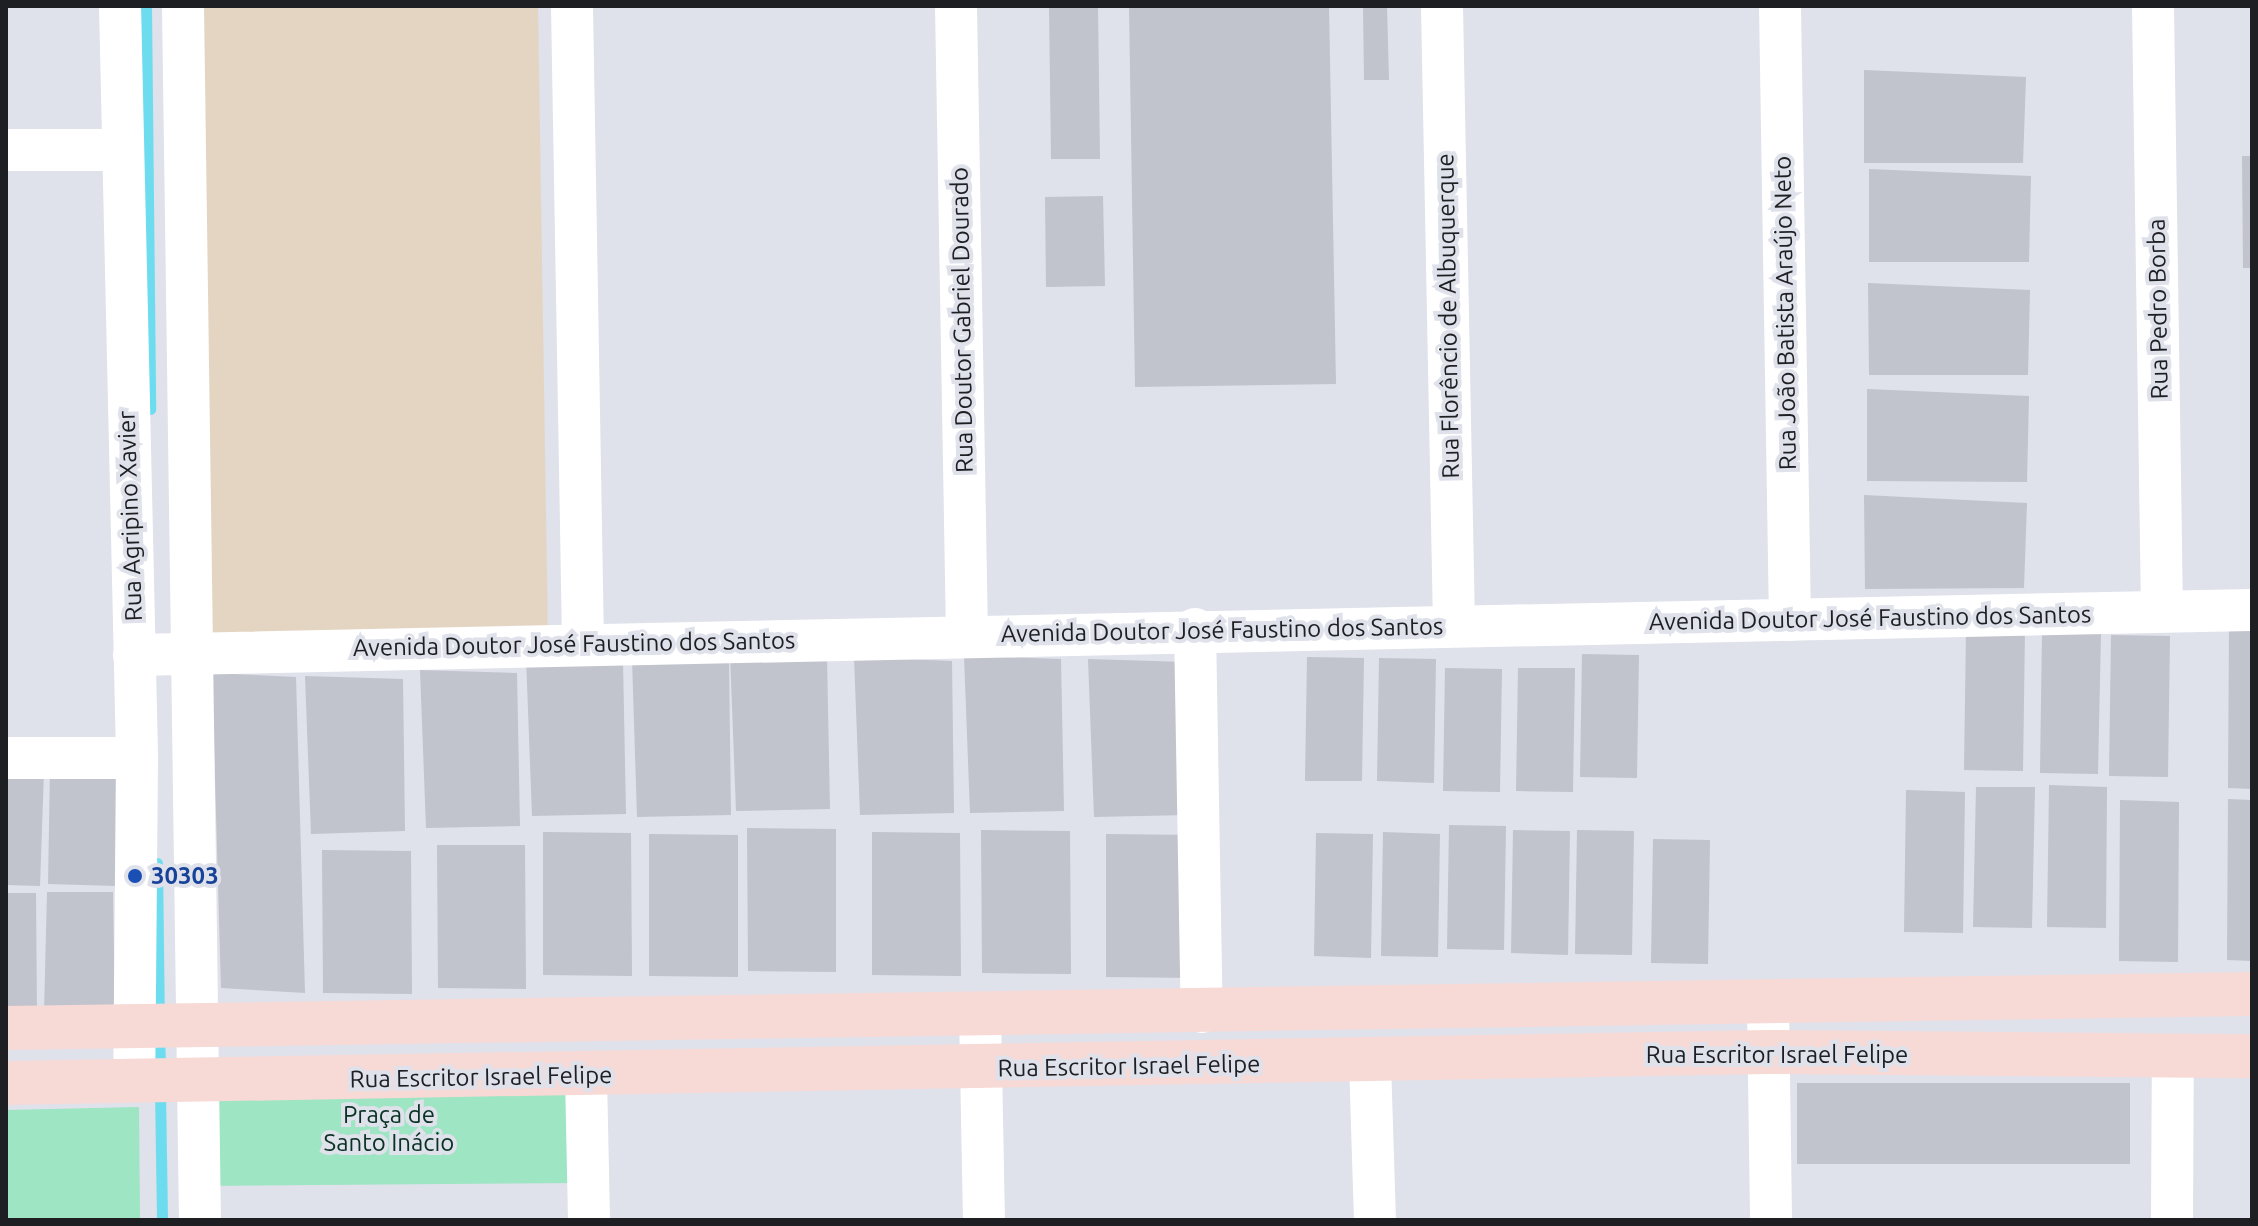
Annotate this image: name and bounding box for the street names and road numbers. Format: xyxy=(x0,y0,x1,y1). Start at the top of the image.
street label: Rua Florêncio de Albuquerque xyxy=(1431,153,1465,479)
street label: Rua João Batista Araújo Neto xyxy=(1768,155,1802,471)
street label: Rua Doutor Gabriel Dourado xyxy=(945,167,979,473)
street label: Rua Pedro Borba xyxy=(2142,218,2174,400)
street label: Rua Agripino Xavier xyxy=(112,410,148,622)
street label: Avenida Doutor José Faustino dos Santos xyxy=(1649,600,2091,636)
street label: Avenida Doutor José Faustino dos Santos xyxy=(1001,612,1443,648)
street label: Avenida Doutor José Faustino dos Santos xyxy=(353,626,795,662)
street label: Rua Escritor Israel Felipe xyxy=(1646,1041,1908,1069)
street label: Rua Escritor Israel Felipe xyxy=(997,1049,1261,1083)
street label: Rua Escritor Israel Felipe xyxy=(349,1060,613,1094)

